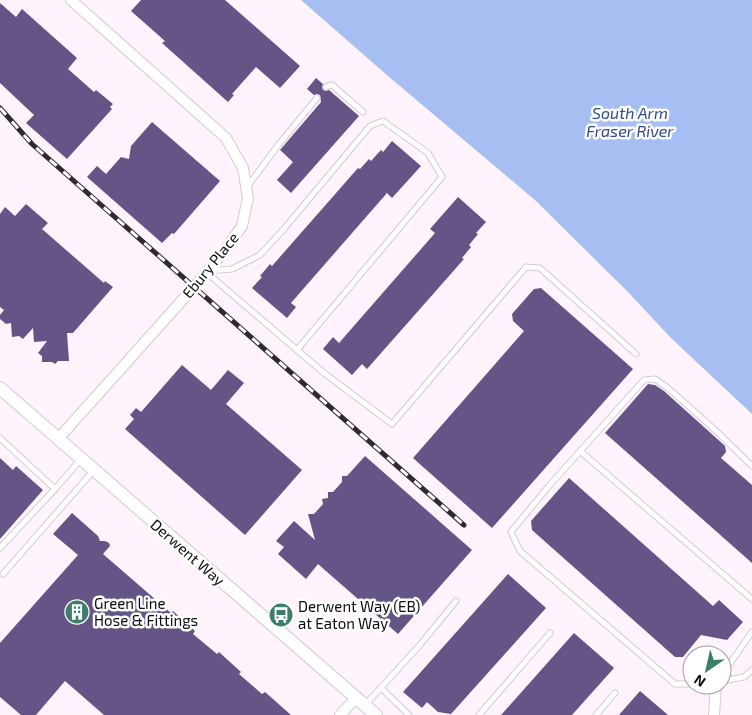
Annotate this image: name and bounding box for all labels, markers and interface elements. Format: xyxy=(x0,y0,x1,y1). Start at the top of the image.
water label: South Arm Fraser River xyxy=(586,103,674,140)
street label: Ebury Place xyxy=(178,229,242,301)
street label: Derwent Way xyxy=(147,515,229,589)
place label: Green Line Hose & Fittings xyxy=(94,594,198,629)
place label: Derwent Way (EB) at Eaton Way xyxy=(298,597,420,632)
building icon: Green Line Hose & Fittings xyxy=(64,599,90,625)
bus stop icon: Derwent Way (EB) at Eaton Way xyxy=(268,602,294,628)
north arrow xyxy=(682,645,732,695)
text: N xyxy=(691,671,708,691)

